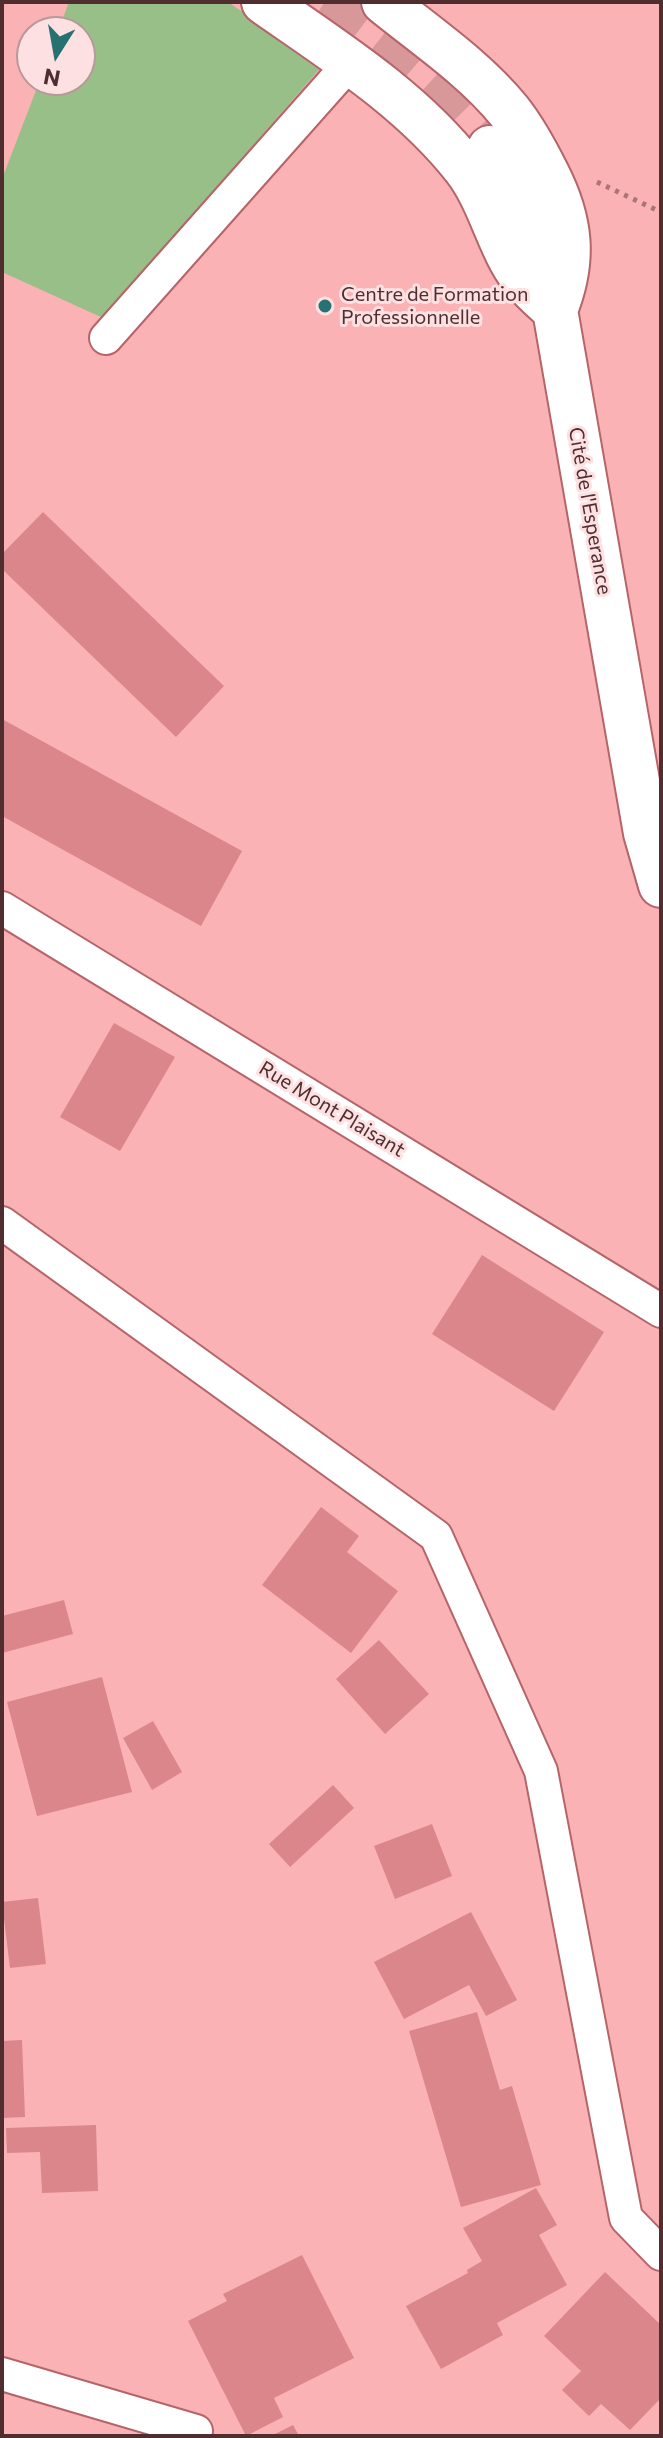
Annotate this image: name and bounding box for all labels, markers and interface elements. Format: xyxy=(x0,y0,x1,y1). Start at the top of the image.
north arrow xyxy=(16,16,96,96)
text: N xyxy=(41,63,62,93)
place label: Centre de Formation Professionnelle xyxy=(341,282,528,329)
marker: Centre de Formation Professionnelle xyxy=(316,297,334,315)
street label: Cité de l'Esperance xyxy=(563,425,617,597)
street label: Rue Mont Plaisant xyxy=(255,1056,409,1162)

